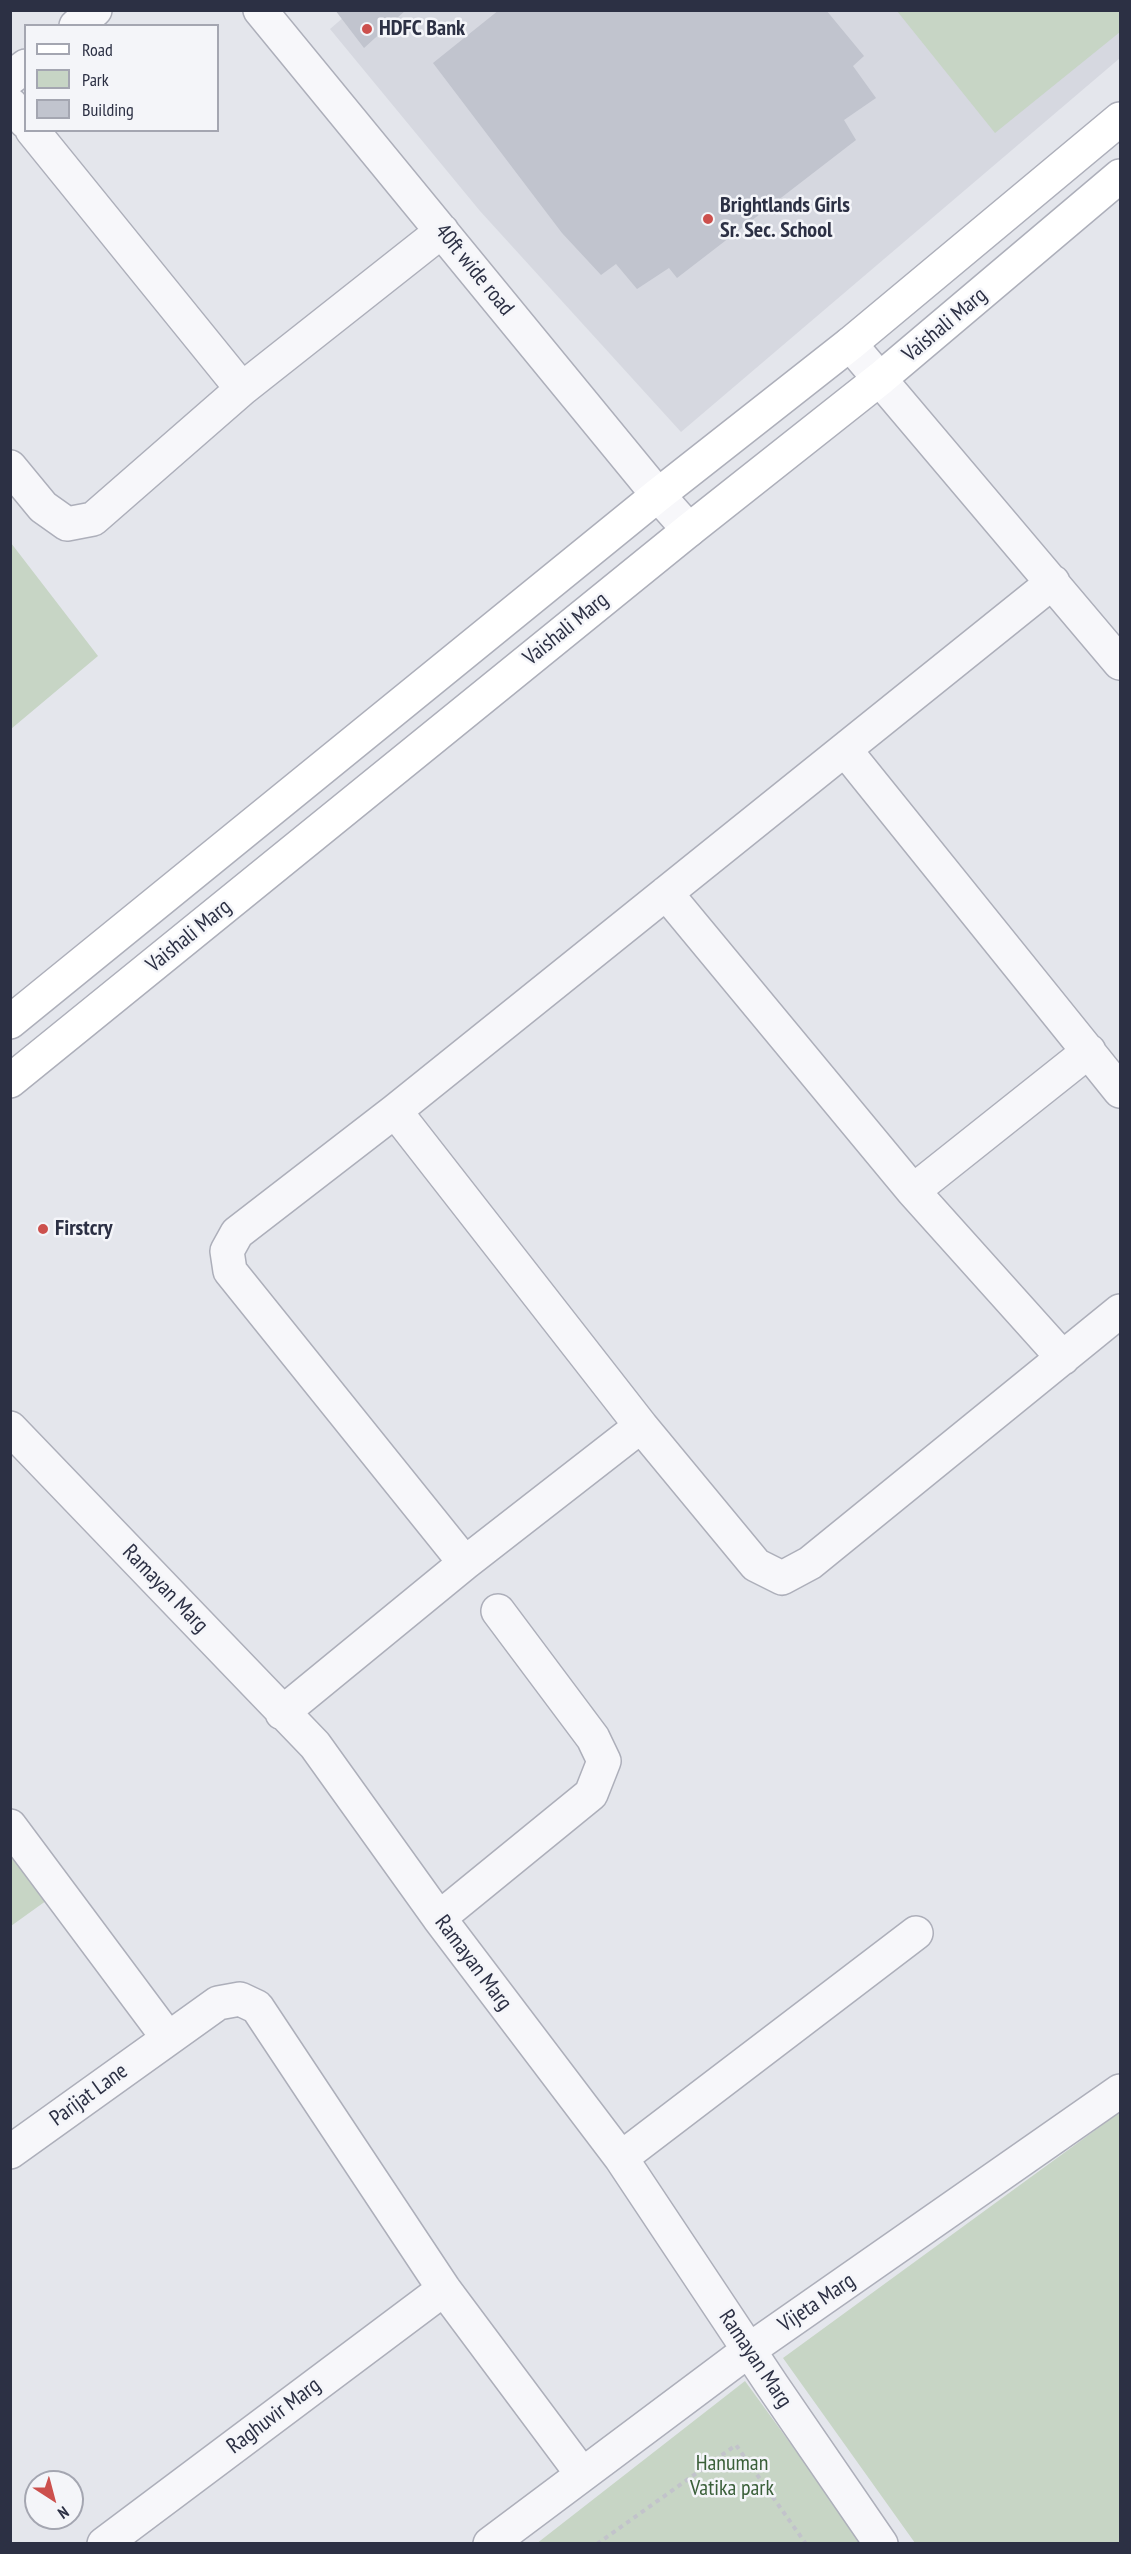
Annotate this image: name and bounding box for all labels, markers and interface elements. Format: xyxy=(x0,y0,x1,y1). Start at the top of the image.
place label: HDFC Bank xyxy=(379,16,465,42)
marker: HDFC Bank xyxy=(360,22,374,36)
legend xyxy=(24,24,219,132)
text: Road xyxy=(82,38,113,61)
text: Park xyxy=(82,68,109,91)
text: Building xyxy=(82,98,134,121)
place label: Brightlands Girls Sr. Sec. School xyxy=(720,193,850,244)
marker: Brightlands Girls Sr. Sec. School xyxy=(701,212,715,226)
street label: 40ft wide road xyxy=(429,219,519,321)
street label: Vaishali Marg xyxy=(898,282,992,368)
street label: Vaishali Marg xyxy=(518,587,614,671)
street label: Vaishali Marg xyxy=(141,894,237,978)
place label: Firstcry xyxy=(55,1216,113,1242)
marker: Firstcry xyxy=(36,1222,50,1236)
street label: Ramayan Marg xyxy=(117,1539,213,1639)
street label: Ramayan Marg xyxy=(429,1910,517,2016)
street label: Parijat Lane xyxy=(45,2058,133,2132)
street label: Vijeta Marg xyxy=(774,2268,860,2338)
street label: Ramayan Marg xyxy=(713,2305,797,2413)
street label: Raghuvir Marg xyxy=(222,2372,326,2460)
park label: Hanuman Vatika park xyxy=(690,2451,774,2502)
north arrow xyxy=(24,2470,84,2530)
text: N xyxy=(54,2502,73,2524)

